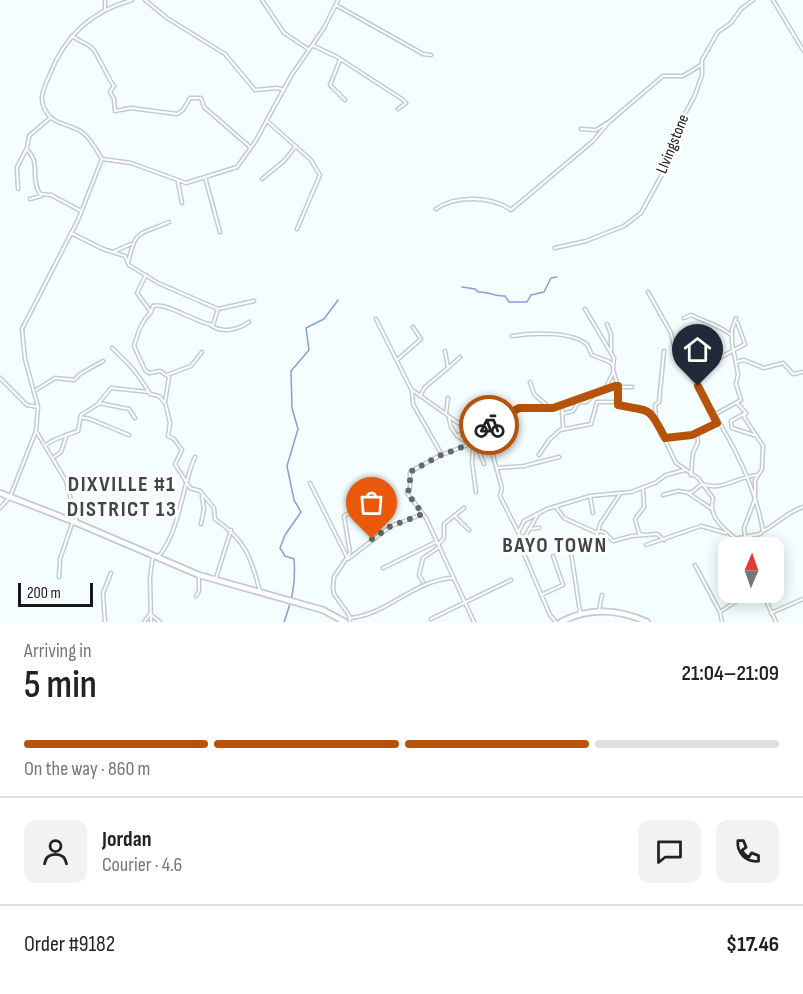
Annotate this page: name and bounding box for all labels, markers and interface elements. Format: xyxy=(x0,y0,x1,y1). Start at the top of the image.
street label: LIvingstone xyxy=(653,112,693,176)
pin xyxy=(672,324,723,386)
icon: home xyxy=(681,333,714,366)
courier xyxy=(459,395,519,455)
icon: bike xyxy=(473,409,506,442)
district label: DIXVILLE #1 DISTRICT 13 xyxy=(67,471,177,523)
pin xyxy=(346,477,397,539)
icon: bag xyxy=(355,486,388,519)
district label: BAYO TOWN xyxy=(502,532,608,559)
north arrow xyxy=(718,537,784,603)
map controls xyxy=(718,537,784,603)
scale bar xyxy=(18,580,93,608)
text: 200 m xyxy=(27,584,61,603)
text: Arriving in xyxy=(24,639,92,663)
text: 21:04–21:09 xyxy=(682,660,779,687)
text: 5 min xyxy=(24,662,97,709)
text: On the way · 860 m xyxy=(24,757,150,781)
button: person xyxy=(24,820,87,883)
button: chat xyxy=(638,820,701,883)
button: phone xyxy=(716,820,779,883)
text: Jordan xyxy=(102,826,151,853)
text: Courier · 4.6 xyxy=(102,853,182,877)
text: Order #9182 xyxy=(24,931,115,958)
text: $17.46 xyxy=(726,931,779,958)

